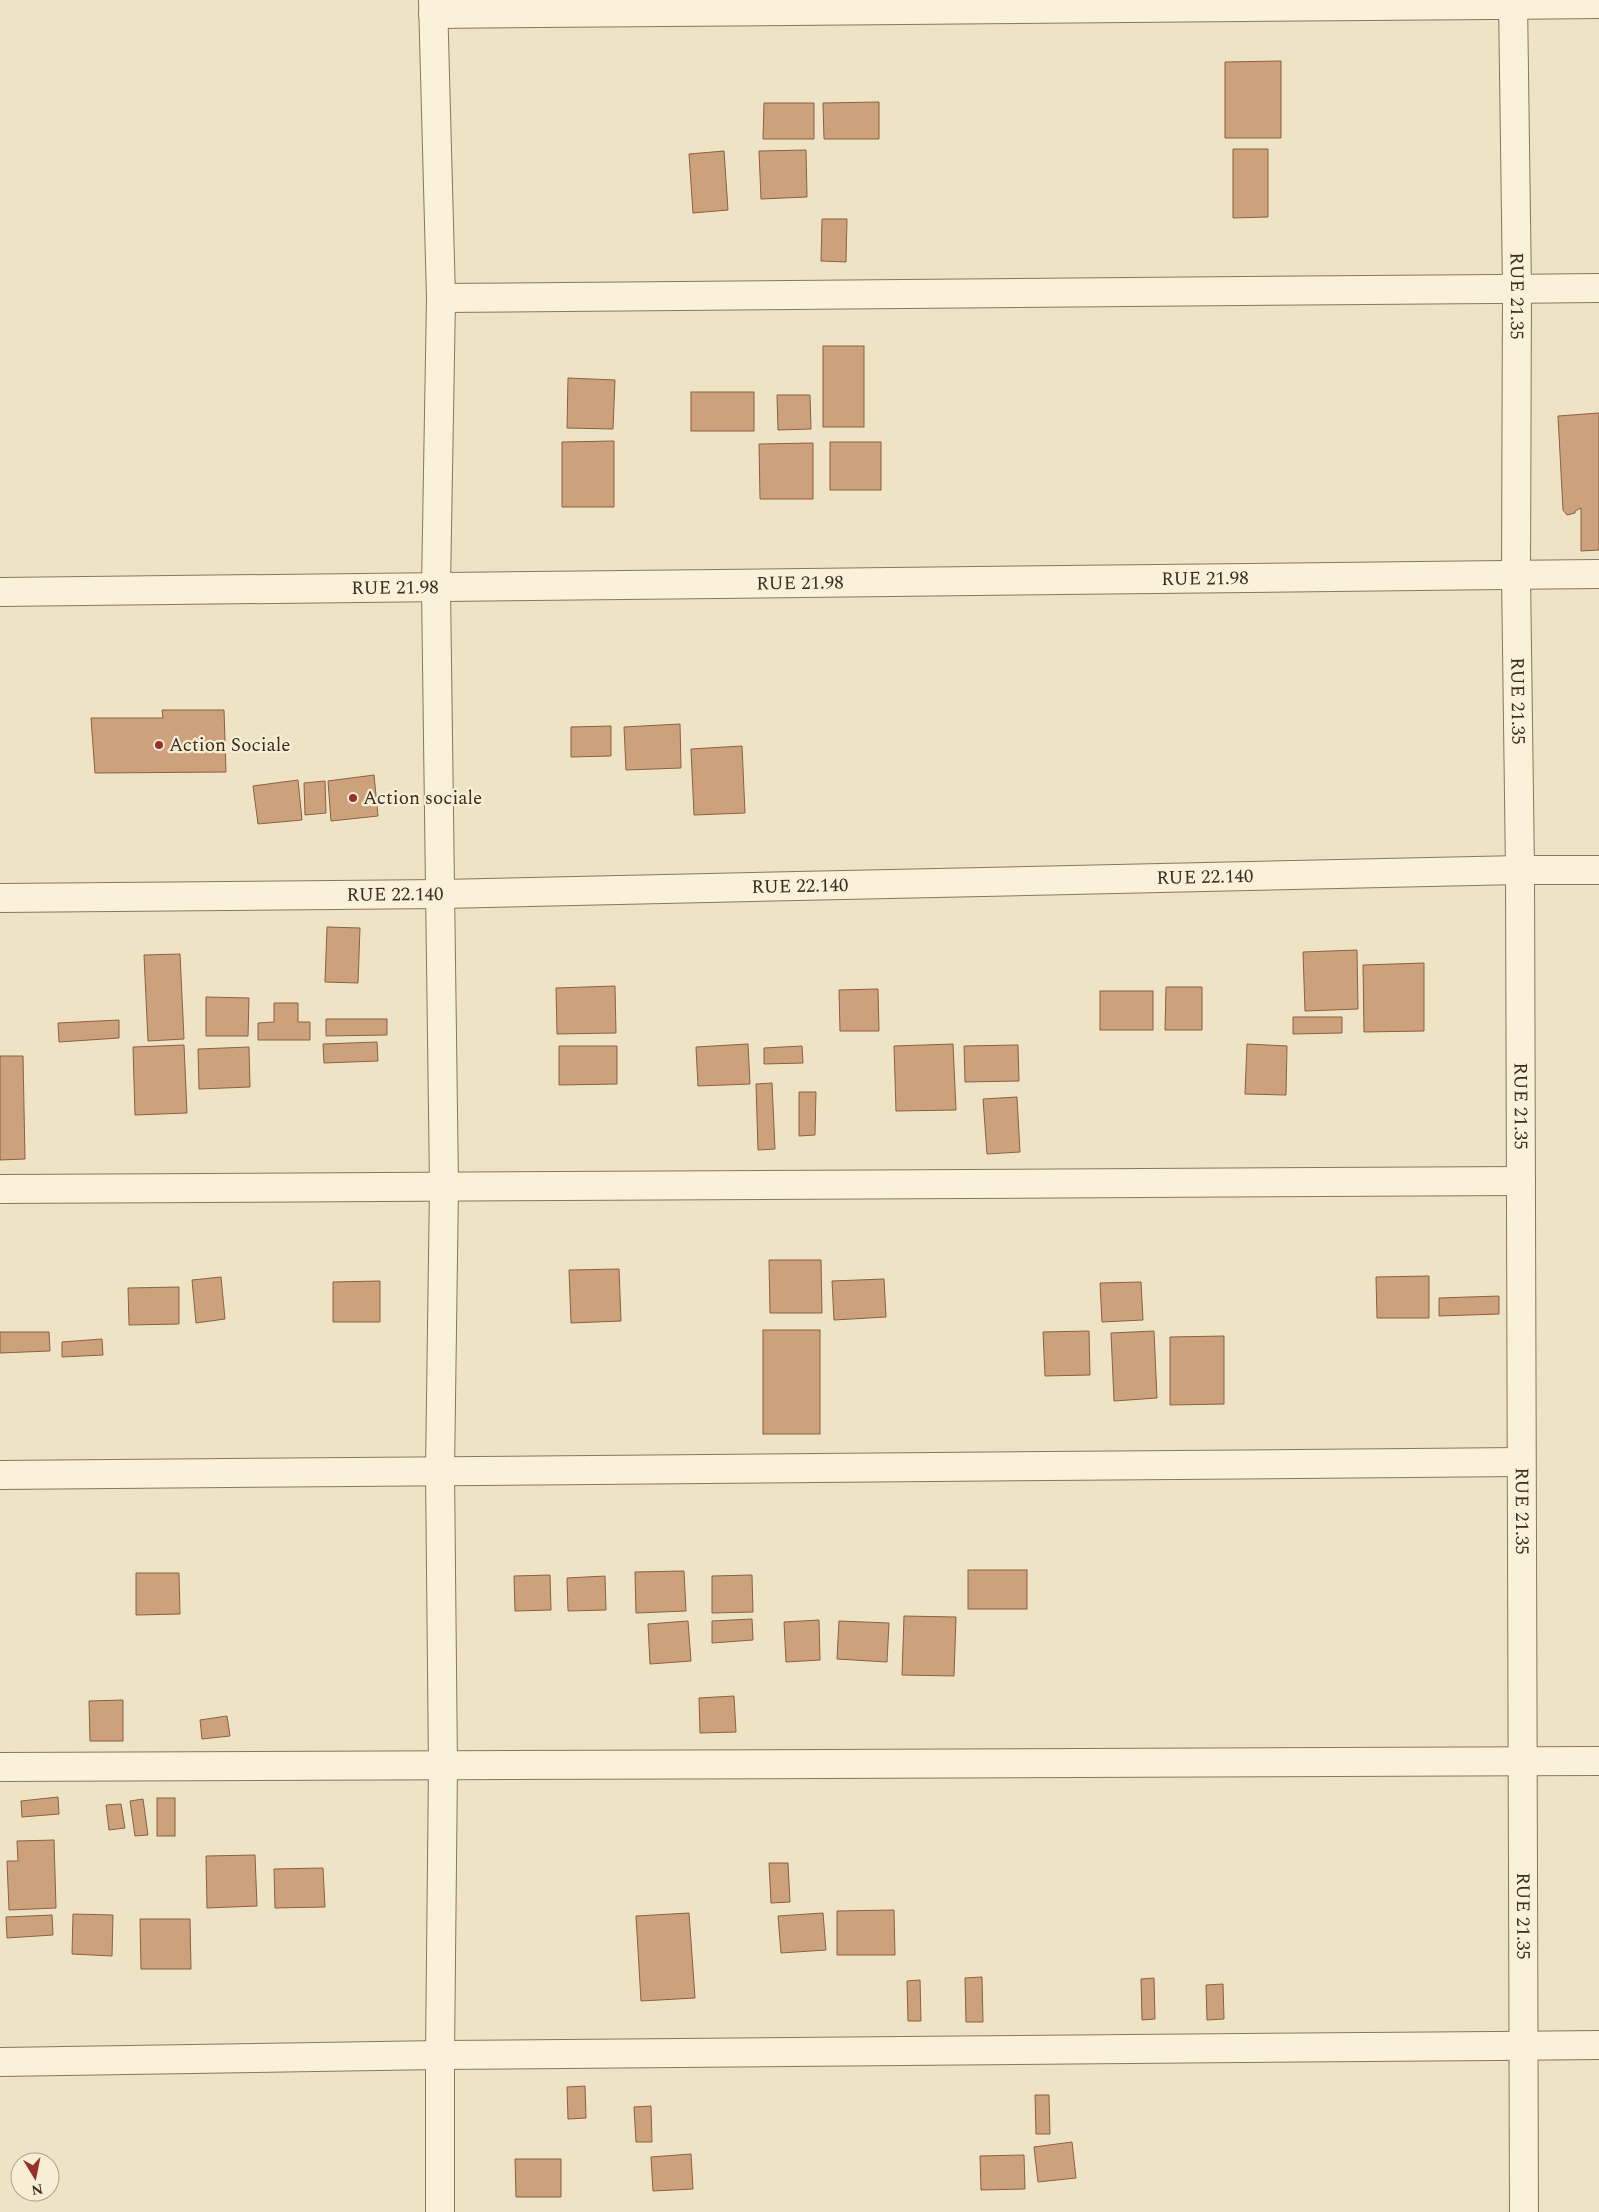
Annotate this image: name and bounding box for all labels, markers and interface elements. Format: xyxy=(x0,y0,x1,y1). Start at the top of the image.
street label: RUE 21.35 xyxy=(1502,252,1532,340)
street label: RUE 21.98 xyxy=(1161,563,1249,593)
street label: RUE 21.98 xyxy=(756,568,844,598)
street label: RUE 21.98 xyxy=(351,573,439,603)
street label: RUE 21.35 xyxy=(1503,657,1533,745)
place label: Action Sociale xyxy=(169,731,291,760)
marker: Action Sociale xyxy=(153,739,165,751)
place label: Action sociale xyxy=(363,784,482,813)
marker: Action sociale xyxy=(347,792,359,804)
street label: RUE 22.140 xyxy=(1156,861,1254,893)
street label: RUE 22.140 xyxy=(751,870,849,902)
street label: RUE 22.140 xyxy=(346,879,444,909)
street label: RUE 21.35 xyxy=(1506,1062,1535,1150)
street label: RUE 21.35 xyxy=(1507,1467,1537,1555)
street label: RUE 21.35 xyxy=(1508,1872,1538,1960)
north arrow xyxy=(10,2152,60,2202)
text: N xyxy=(30,2178,45,2201)

